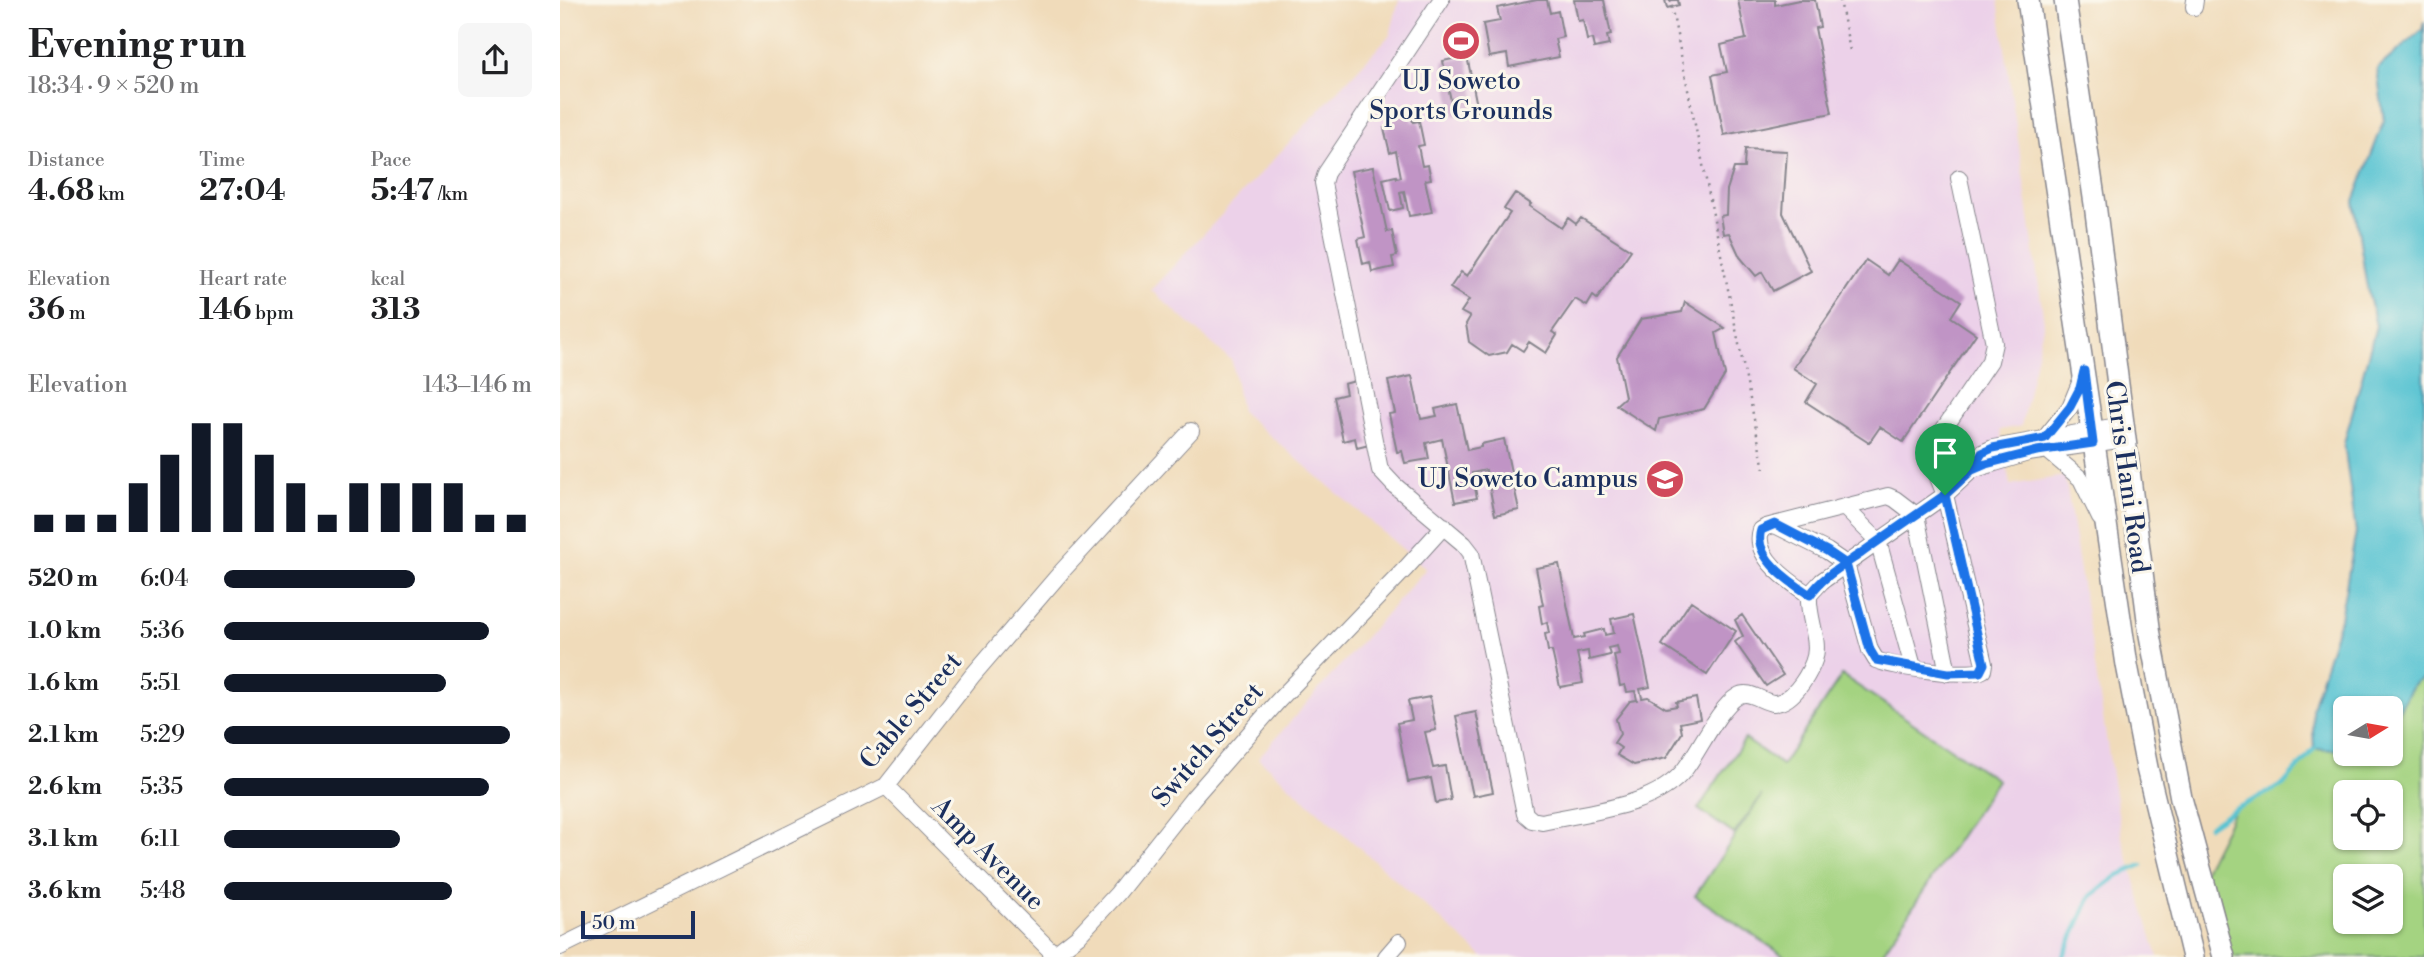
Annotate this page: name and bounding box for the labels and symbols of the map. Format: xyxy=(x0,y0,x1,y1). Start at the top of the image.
sports icon: UJ Soweto Sports Grounds xyxy=(1440,20,1482,62)
place label: UJ Soweto Sports Grounds xyxy=(1369,65,1553,127)
street label: Chris Hani Road xyxy=(2098,379,2156,576)
pin xyxy=(1915,423,1975,495)
school or university icon: UJ Soweto Campus xyxy=(1644,458,1686,500)
place label: UJ Soweto Campus xyxy=(1418,463,1638,495)
street label: Cable Street xyxy=(853,646,969,776)
street label: Switch Street xyxy=(1145,676,1271,814)
north arrow xyxy=(2333,696,2403,766)
street label: Amp Avenue xyxy=(924,790,1051,917)
scale bar xyxy=(581,908,695,940)

